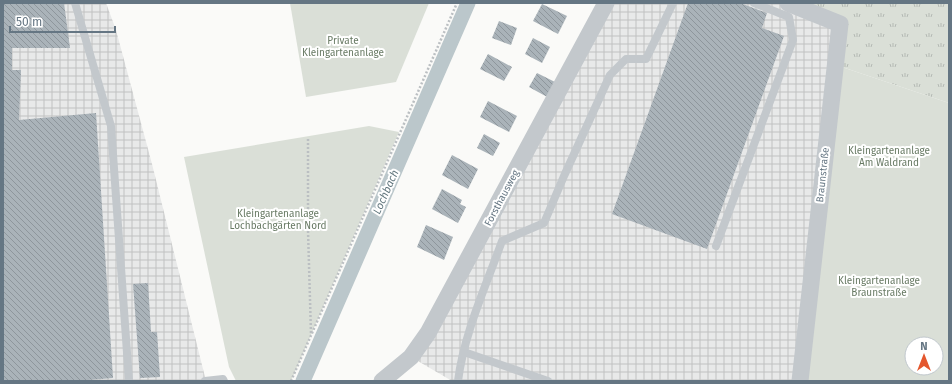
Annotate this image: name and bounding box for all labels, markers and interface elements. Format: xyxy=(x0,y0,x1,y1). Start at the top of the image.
scale bar xyxy=(10,8,115,34)
text: 50 m xyxy=(16,15,42,29)
park label: Private Kleingartenanlage xyxy=(302,35,384,59)
park label: Kleingartenanlage Am Waldrand xyxy=(848,145,930,169)
street label: Braunstraße xyxy=(814,147,832,203)
street label: Forsthausweg xyxy=(482,167,522,228)
water label: Lochbach xyxy=(370,168,402,216)
park label: Kleingartenanlage Lochbachgärten Nord xyxy=(229,208,327,232)
park label: Kleingartenanlage Braunstraße xyxy=(838,275,920,299)
north arrow xyxy=(904,336,944,376)
text: N xyxy=(920,340,928,353)

